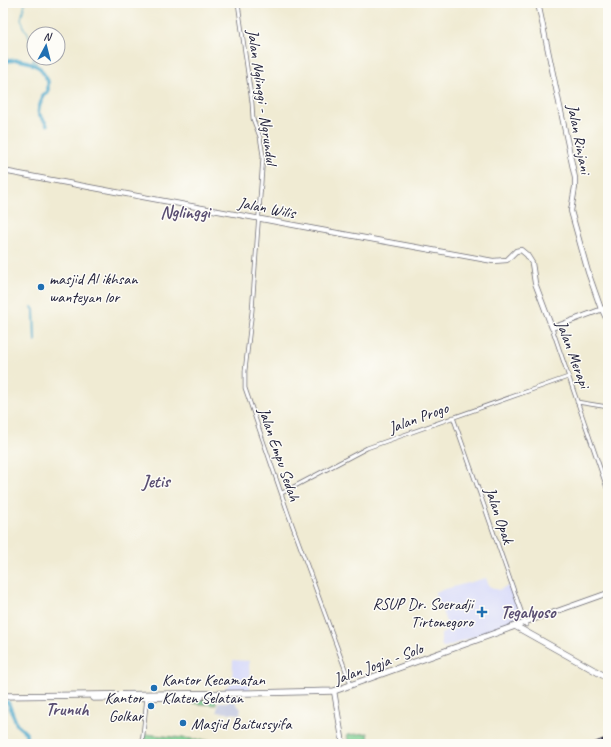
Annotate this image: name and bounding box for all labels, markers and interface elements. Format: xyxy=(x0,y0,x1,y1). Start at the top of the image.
north arrow xyxy=(26,26,66,66)
street label: Jalan Nglinggi - Ngrundul xyxy=(242,27,282,169)
text: N xyxy=(43,29,54,44)
street label: Jalan Rinjani xyxy=(562,102,596,178)
street label: Jalan Wilis xyxy=(236,192,298,224)
district label: Nglinggi xyxy=(160,201,212,223)
place label: masjid Al ikhsan wanteyan lor xyxy=(49,269,138,307)
marker: masjid Al ikhsan wanteyan lor xyxy=(36,282,46,292)
street label: Jalan Merapi xyxy=(551,317,595,393)
street label: Jalan Progo xyxy=(385,397,452,438)
street label: Jalan Empu Sedah xyxy=(253,404,305,505)
district label: Jetis xyxy=(140,470,171,492)
street label: Jalan Opak xyxy=(480,484,518,547)
place label: RSUP Dr. Soeradji Tirtonegoro xyxy=(372,594,475,632)
district label: Tegalyoso xyxy=(500,601,557,623)
marker: RSUP Dr. Soeradji Tirtonegoro xyxy=(476,606,488,618)
street label: Jalan Jogja - Solo xyxy=(330,638,428,690)
place label: Kantor Kecamatan Klaten Selatan xyxy=(162,670,266,708)
marker: Kantor Kecamatan Klaten Selatan xyxy=(149,683,159,693)
place label: Kantor Golkar xyxy=(105,688,144,726)
district label: Trunuh xyxy=(45,698,89,720)
marker: Kantor Golkar xyxy=(146,701,156,711)
place label: Masjid Baitussyifa xyxy=(191,714,292,734)
marker: Masjid Baitussyifa xyxy=(178,718,188,728)

